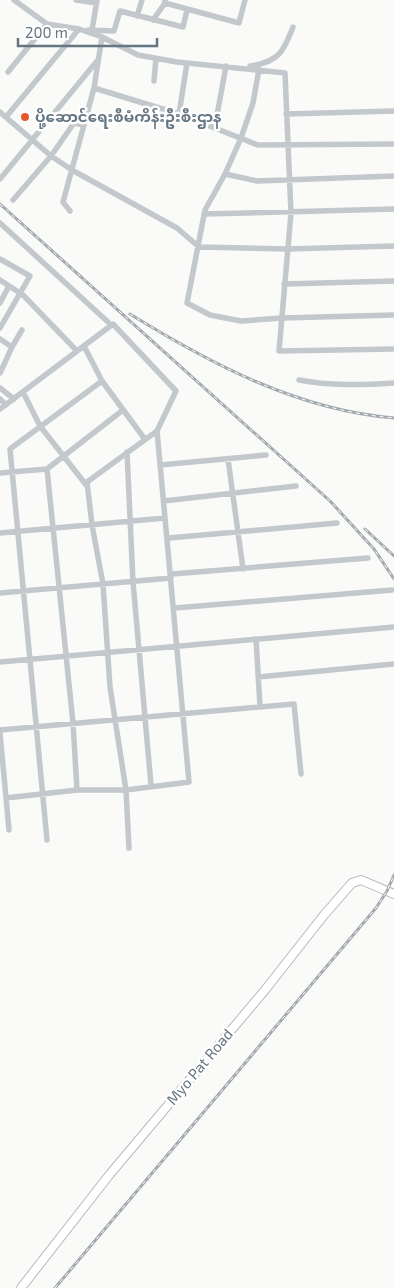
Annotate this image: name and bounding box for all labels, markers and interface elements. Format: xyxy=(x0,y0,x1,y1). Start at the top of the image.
scale bar xyxy=(18,15,156,47)
text: 200 m xyxy=(25,23,68,41)
place label: ပို့ဆောင်ရေးစီမံကိန်းဦးစီးဌာန xyxy=(35,107,221,129)
marker: ပို့ဆောင်ရေးစီမံကိန်းဦးစီးဌာန xyxy=(19,111,31,123)
street label: Myo Pat Road xyxy=(162,1025,236,1108)

